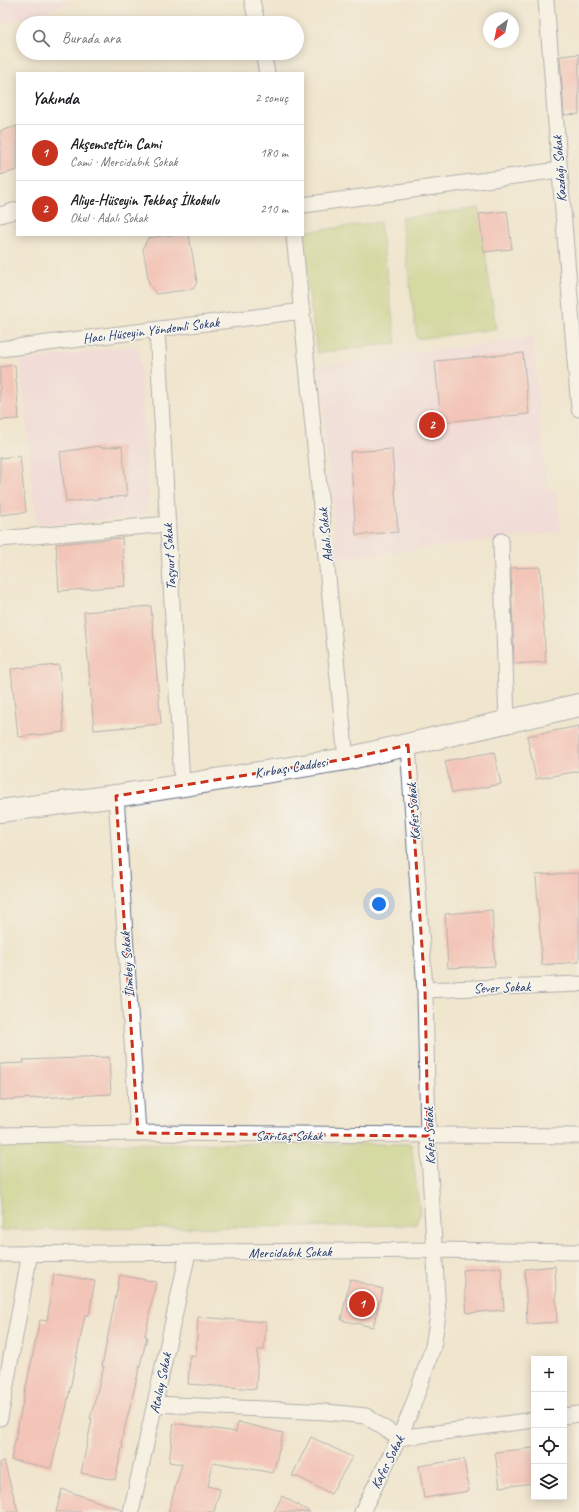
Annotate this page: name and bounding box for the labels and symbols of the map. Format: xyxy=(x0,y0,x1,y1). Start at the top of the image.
north arrow xyxy=(483,12,519,48)
street label: Kazdağı Sokak xyxy=(549,134,570,203)
street label: Hacı Hüseyin Yöndemli Sokak xyxy=(82,314,221,347)
pin: 2 xyxy=(419,410,445,440)
street label: Adalı Sokak xyxy=(314,506,337,563)
street label: Taşyurt Sokak xyxy=(159,522,180,591)
street label: Kırbaşı Caddesi xyxy=(254,753,331,782)
street label: Kafes Sokak xyxy=(403,781,424,841)
your location xyxy=(369,894,389,914)
street label: İlimbey Sokak xyxy=(117,931,138,999)
street label: Sever Sokak xyxy=(473,978,533,997)
street label: Kafes Sokak xyxy=(420,1105,439,1165)
street label: Sarıtaş Sokak xyxy=(256,1127,323,1144)
street label: Mercidabık Sokak xyxy=(248,1243,333,1262)
pin: 1 xyxy=(349,1289,375,1319)
street label: Atalay Sokak xyxy=(146,1350,175,1415)
street label: Kafes Sokak xyxy=(367,1431,409,1492)

